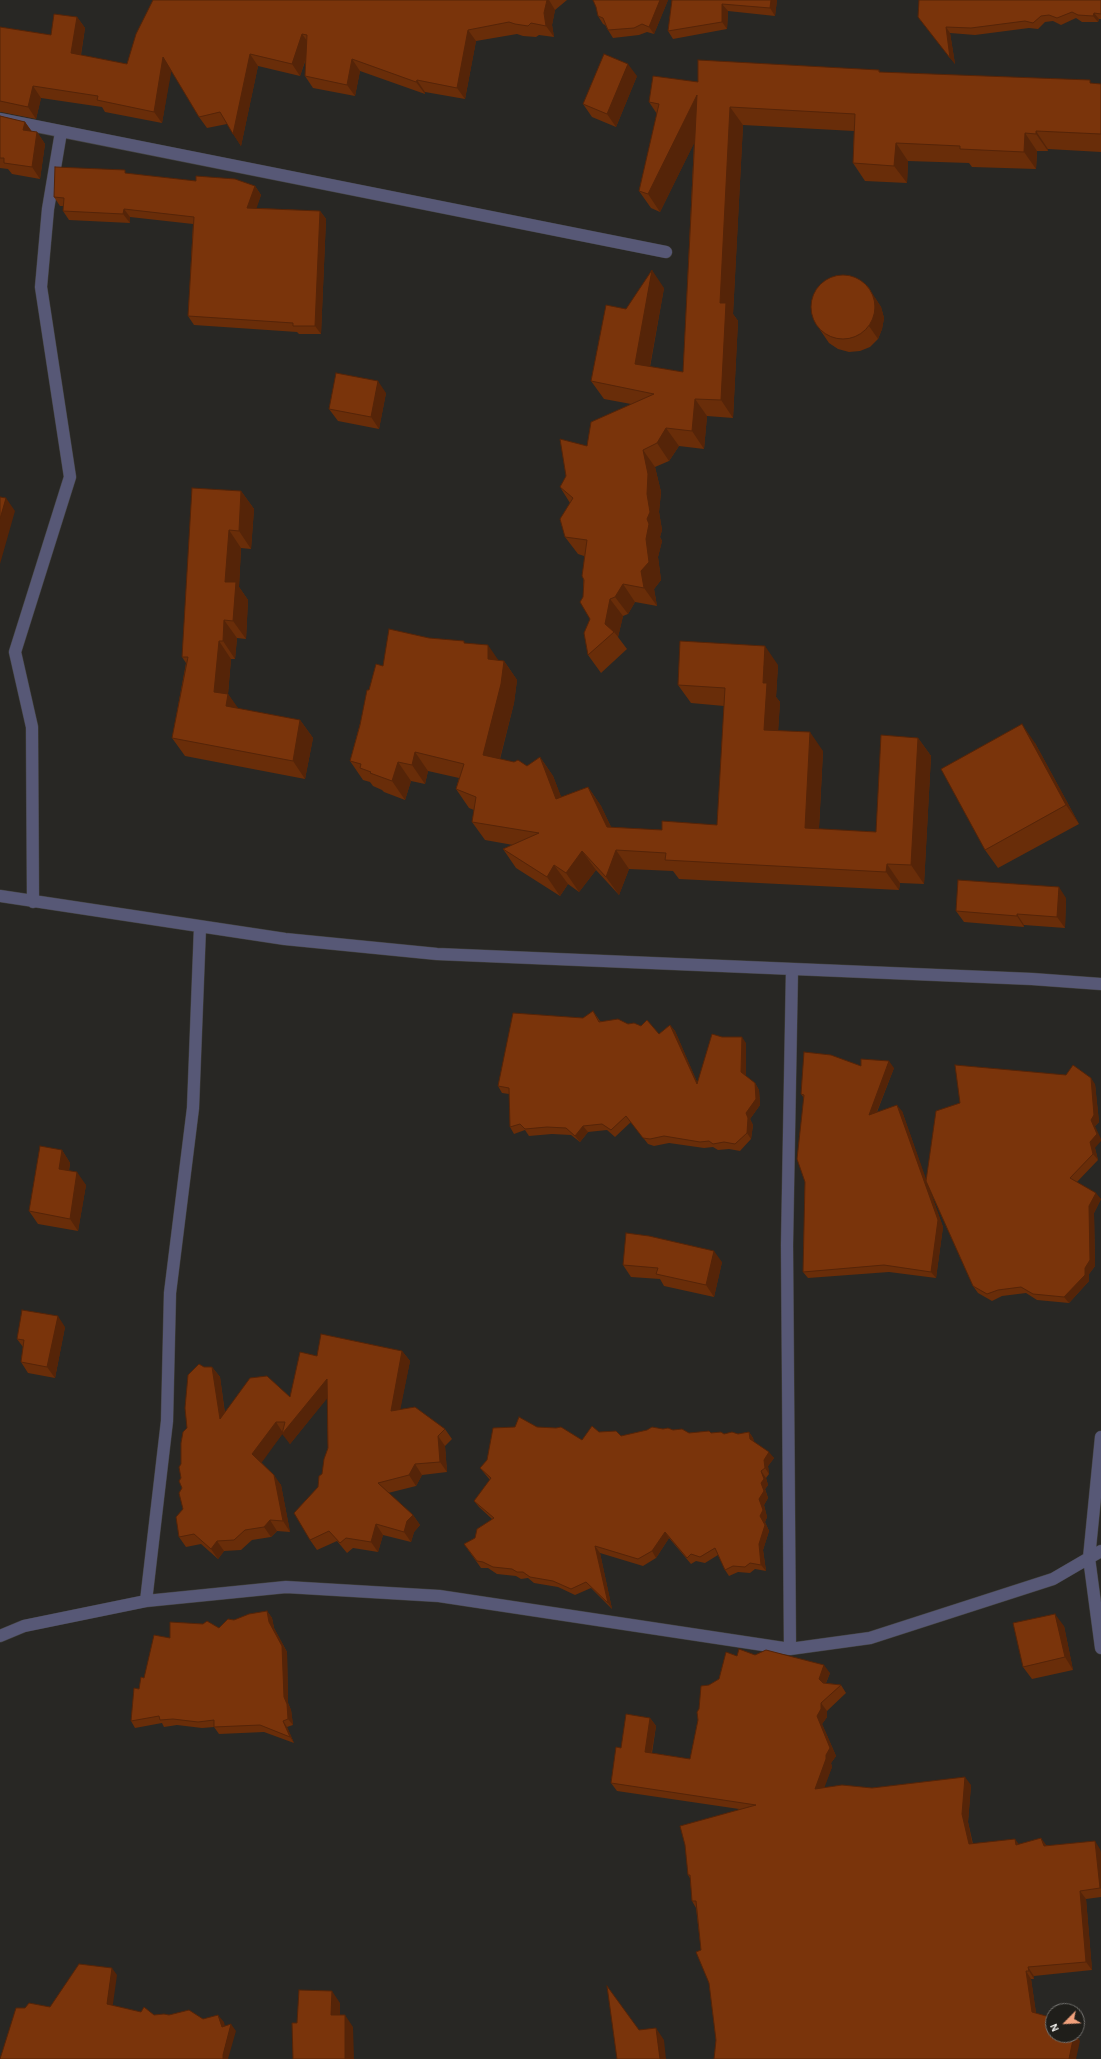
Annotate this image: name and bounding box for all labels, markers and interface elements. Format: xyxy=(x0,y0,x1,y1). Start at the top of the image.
north arrow xyxy=(1045,2003,1085,2043)
text: N xyxy=(1048,2022,1061,2033)

